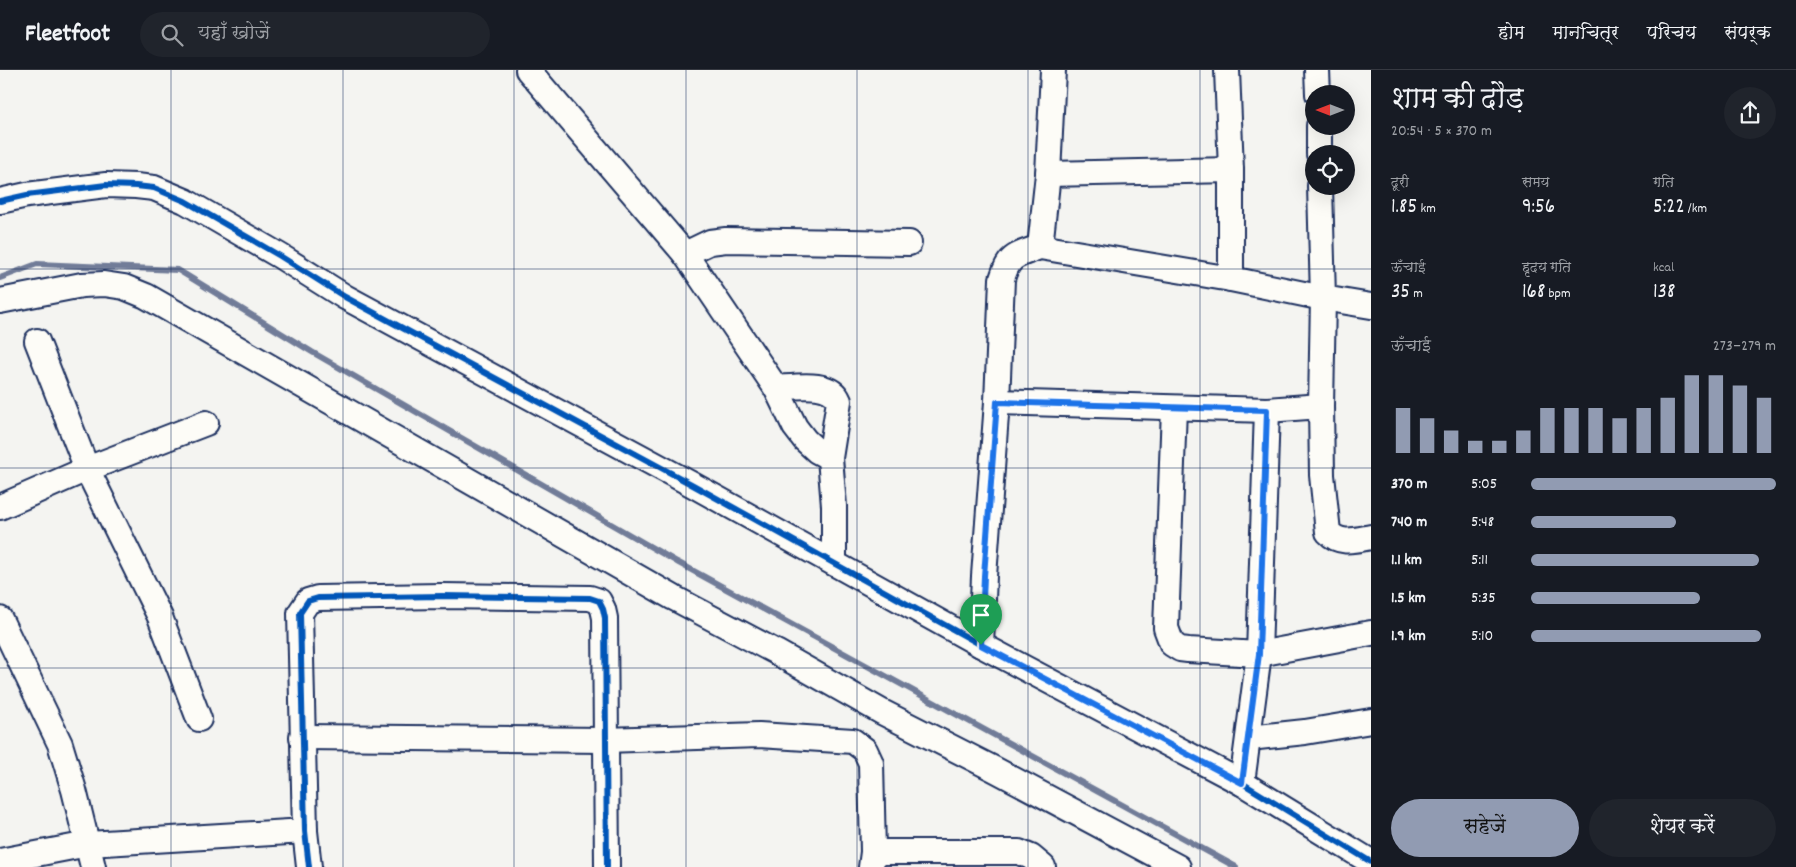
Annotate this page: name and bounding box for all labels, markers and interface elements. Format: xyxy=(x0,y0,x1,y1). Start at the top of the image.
search box xyxy=(140,12,490,57)
text: Fleetfoot xyxy=(25,18,110,52)
icon: search xyxy=(158,21,186,49)
text: यहाँ खोजें xyxy=(198,21,270,48)
text: होम xyxy=(1498,22,1524,47)
text: मानचित्र xyxy=(1552,22,1619,47)
text: परिचय xyxy=(1647,22,1696,47)
text: संपर्क xyxy=(1724,22,1771,47)
text: शाम की दौड़ xyxy=(1391,81,1524,121)
north arrow xyxy=(1305,85,1355,135)
map controls xyxy=(1305,85,1355,195)
button: share xyxy=(1724,87,1776,139)
text: 20:54 · 5 × 370 m xyxy=(1391,120,1492,143)
button: locate xyxy=(1305,145,1355,195)
text: दूरी xyxy=(1391,173,1409,193)
text: समय xyxy=(1522,173,1549,193)
text: गति xyxy=(1653,173,1674,193)
text: 1.85 xyxy=(1391,193,1417,223)
text: 9:56 xyxy=(1522,193,1555,223)
text: 5:22 xyxy=(1653,193,1685,223)
text: km xyxy=(1417,199,1436,219)
text: /km xyxy=(1685,199,1707,219)
text: ऊँचाई xyxy=(1391,258,1426,278)
text: हृदय गति xyxy=(1522,258,1571,278)
text: kcal xyxy=(1653,258,1674,278)
text: 35 xyxy=(1391,278,1410,308)
text: 168 xyxy=(1522,278,1545,308)
text: 138 xyxy=(1653,278,1675,308)
text: m xyxy=(1410,284,1423,304)
text: bpm xyxy=(1545,284,1571,304)
text: ऊँचाई xyxy=(1391,335,1431,358)
text: 273–279 m xyxy=(1713,335,1776,358)
text: 370 m xyxy=(1391,473,1428,496)
text: 5:05 xyxy=(1471,473,1497,496)
text: 740 m xyxy=(1391,511,1427,534)
text: 5:48 xyxy=(1471,511,1494,534)
text: 1.1 km xyxy=(1391,549,1422,572)
text: 5:11 xyxy=(1471,549,1488,572)
text: 1.5 km xyxy=(1391,587,1426,610)
text: 5:35 xyxy=(1471,587,1496,610)
pin xyxy=(960,594,1002,645)
icon: arrive xyxy=(967,601,995,629)
text: 1.9 km xyxy=(1391,625,1426,648)
text: 5:10 xyxy=(1471,625,1493,648)
button: सहेजें xyxy=(1391,799,1579,857)
button: शेयर करें xyxy=(1589,799,1776,857)

